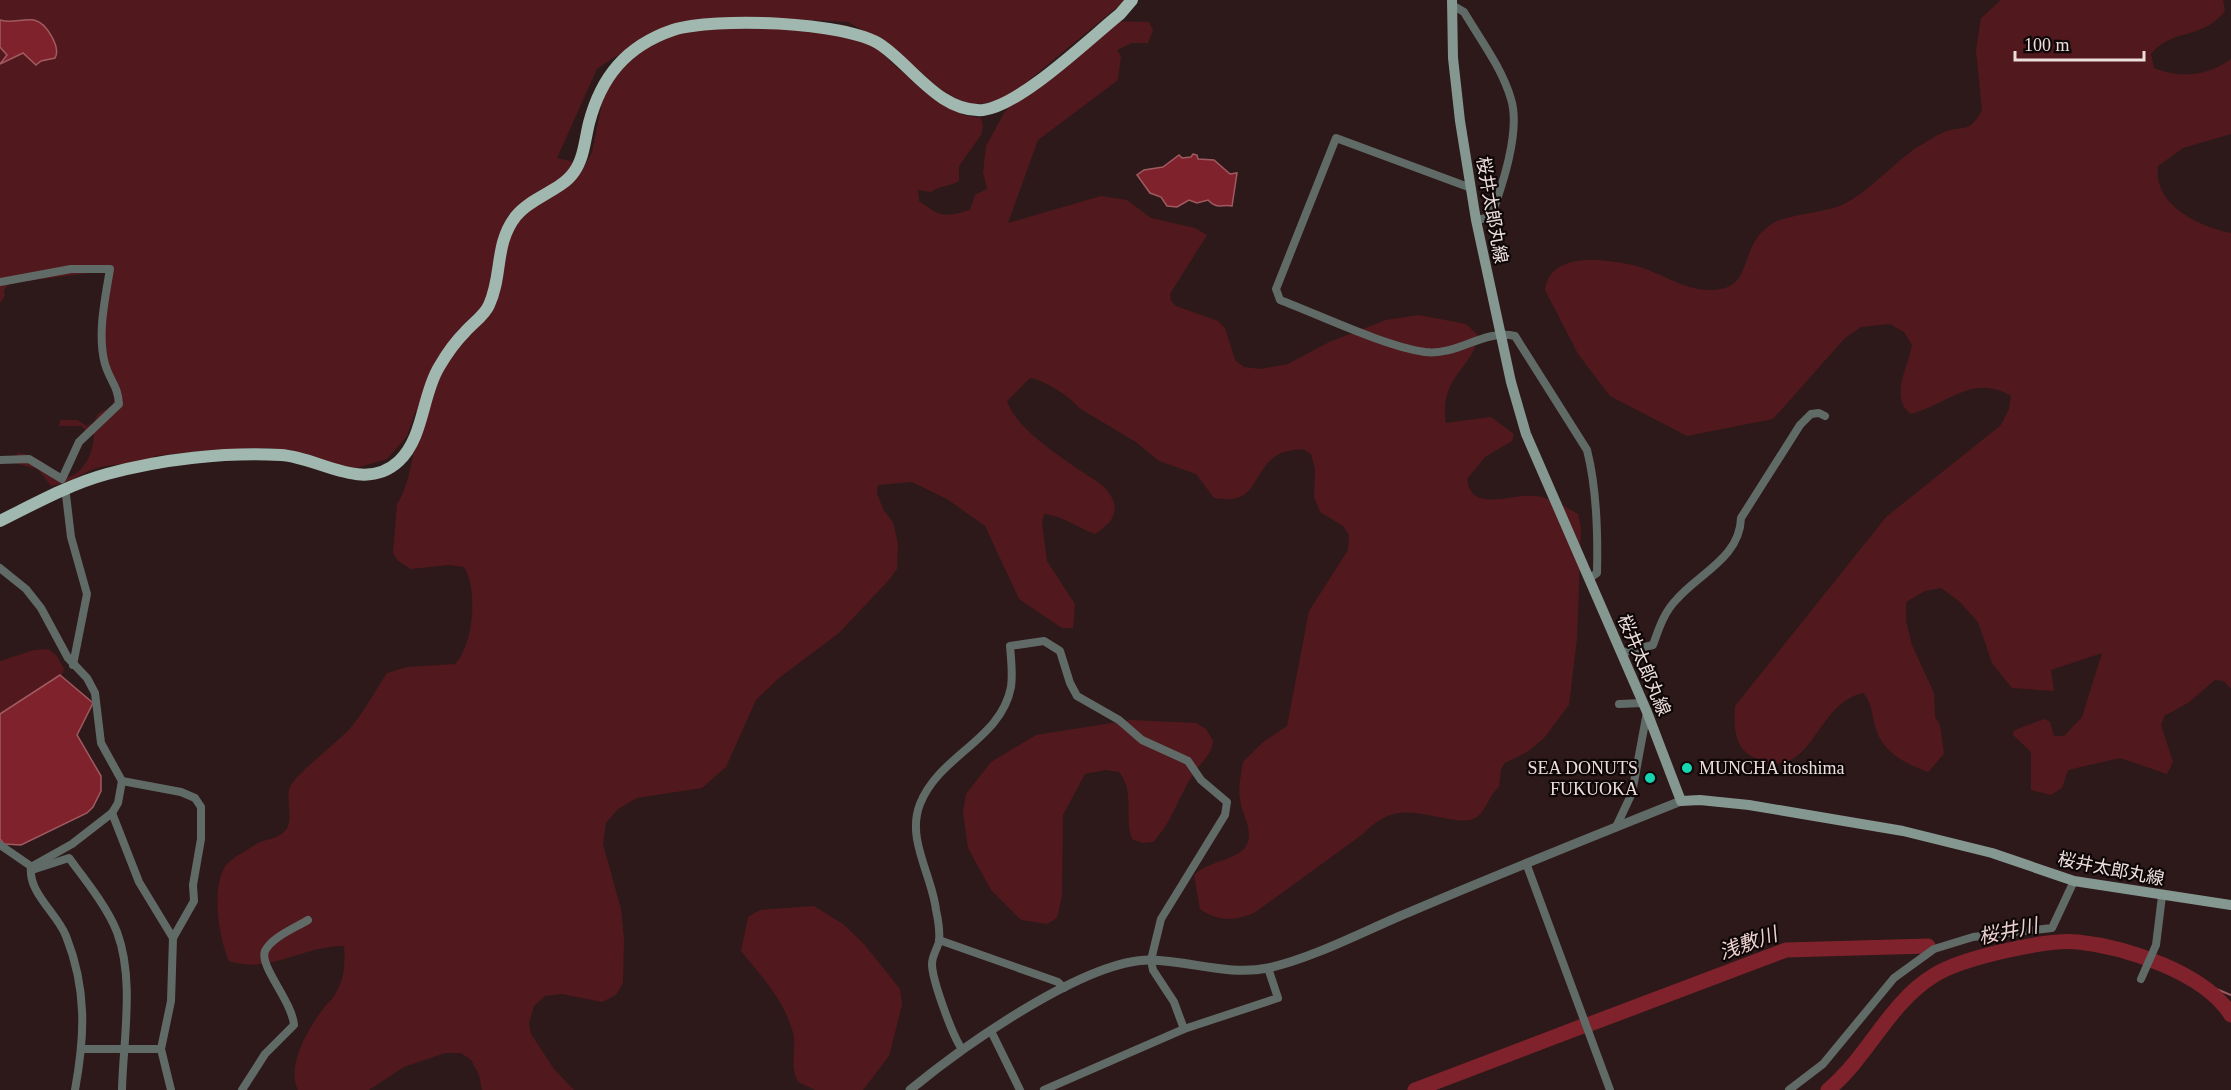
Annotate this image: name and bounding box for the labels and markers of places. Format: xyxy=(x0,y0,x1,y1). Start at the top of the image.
place label: SEA DONUTS FUKUOKA xyxy=(1527,758,1638,799)
place label: MUNCHA itoshima xyxy=(1699,758,1845,778)
marker: MUNCHA itoshima xyxy=(1680,761,1694,775)
marker: SEA DONUTS FUKUOKA xyxy=(1643,771,1657,785)

